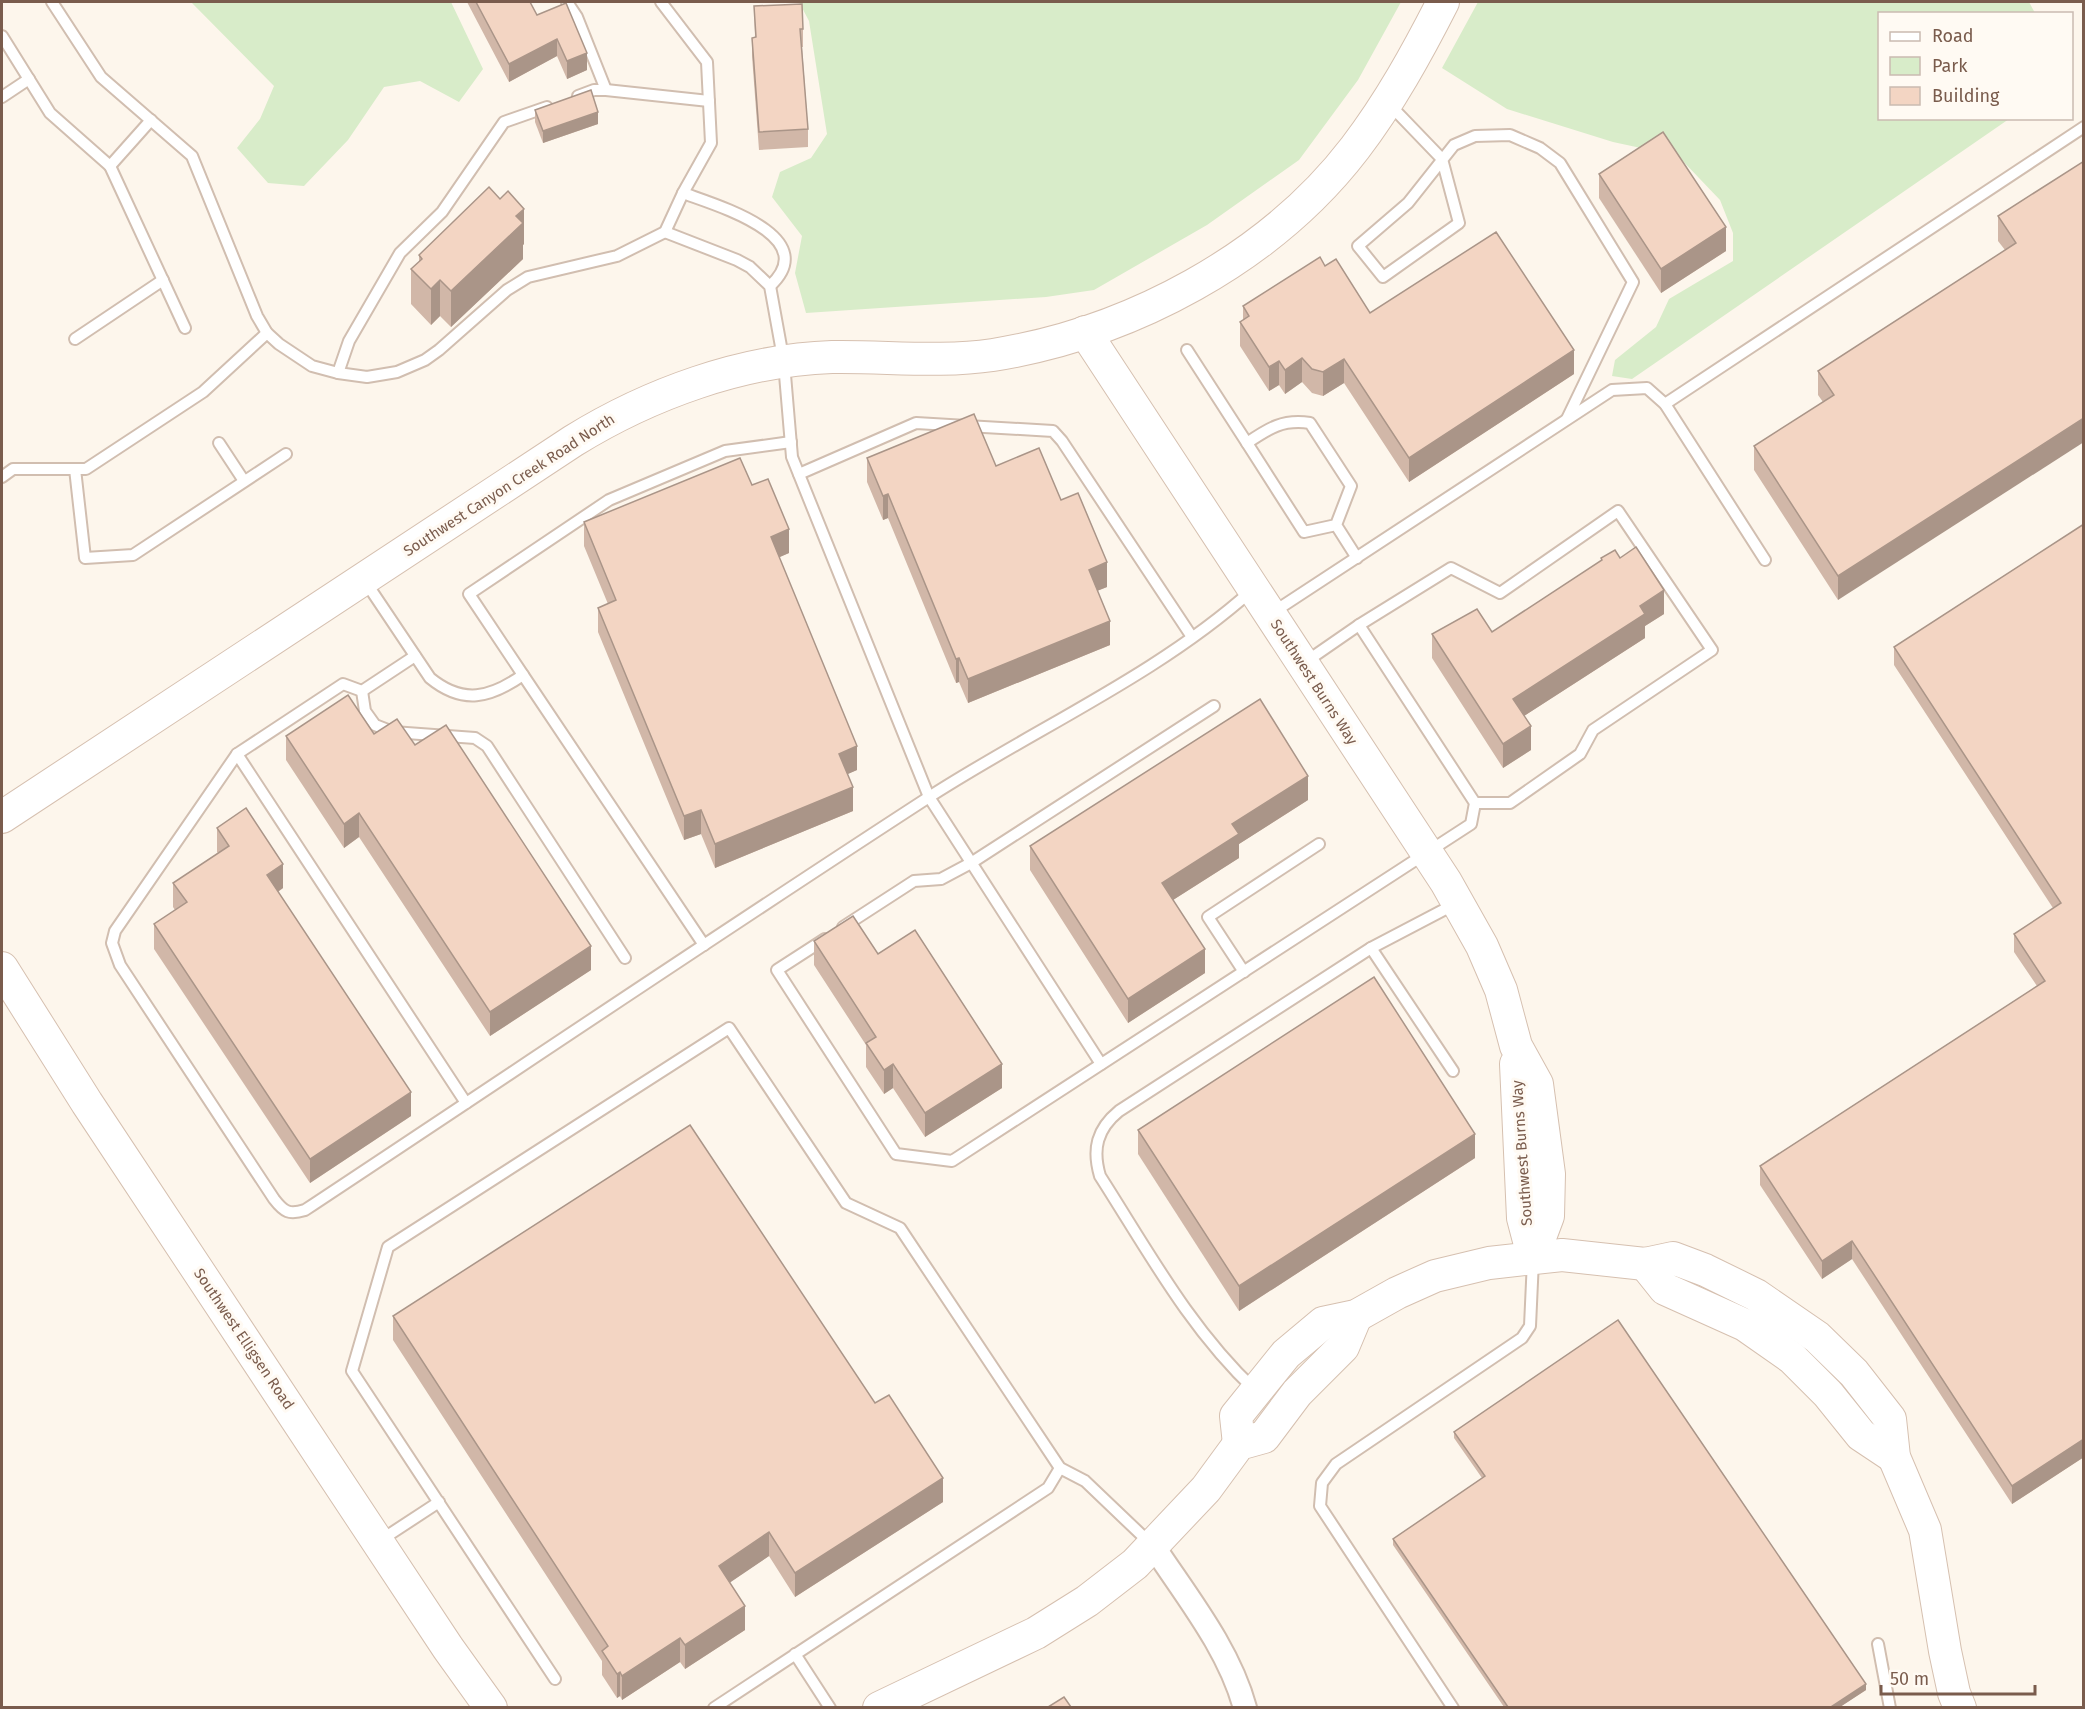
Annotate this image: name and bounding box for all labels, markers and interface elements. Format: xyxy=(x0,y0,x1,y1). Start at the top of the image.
legend xyxy=(1878,12,2073,120)
text: Road xyxy=(1932,25,1974,47)
text: Park xyxy=(1932,55,1968,77)
text: Building xyxy=(1932,85,2000,107)
street label: Southwest Canyon Creek Road North xyxy=(400,410,618,560)
street label: Southwest Burns Way xyxy=(1267,616,1362,749)
street label: Southwest Burns Way xyxy=(1508,1079,1536,1226)
street label: Southwest Elligsen Road xyxy=(190,1265,298,1413)
scale bar xyxy=(1881,1658,2036,1696)
text: 50 m xyxy=(1890,1668,1929,1690)

